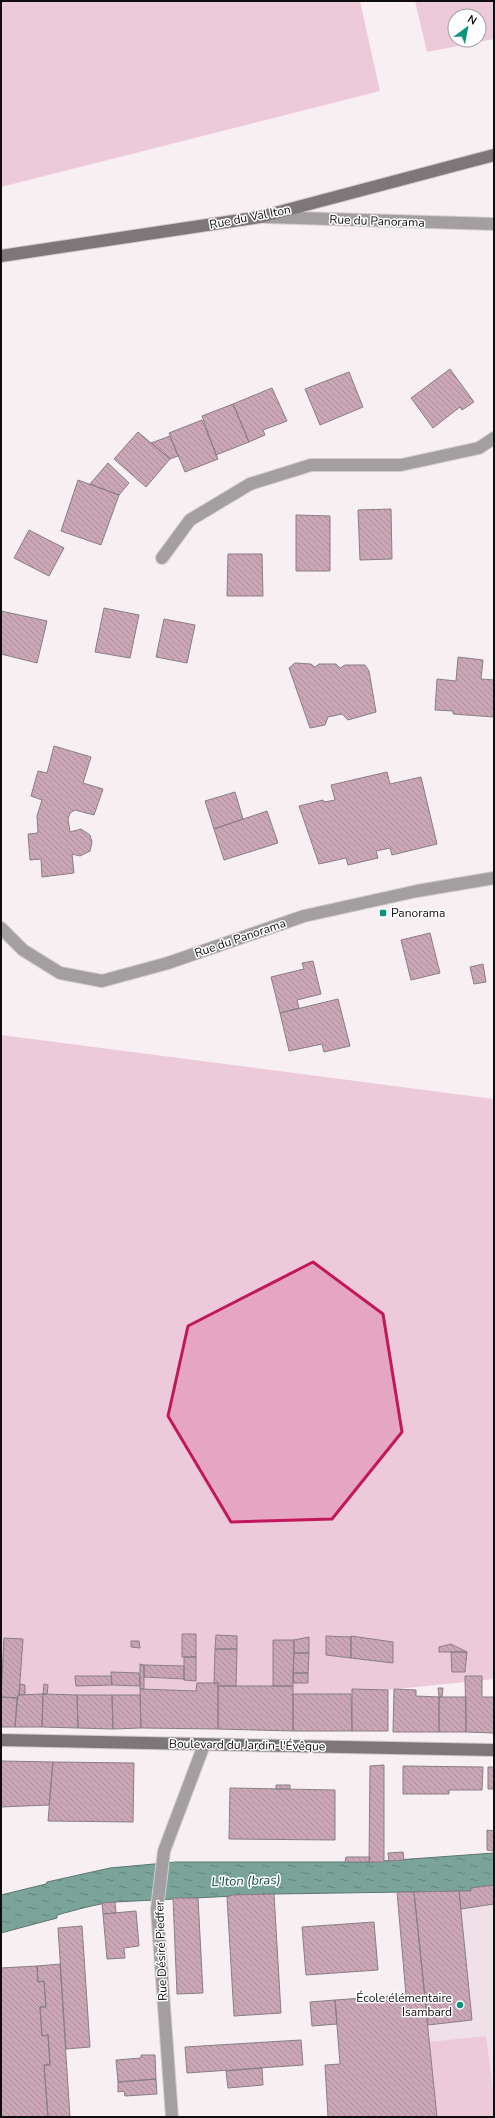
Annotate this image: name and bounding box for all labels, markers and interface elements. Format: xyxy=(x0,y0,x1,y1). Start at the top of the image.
north arrow xyxy=(447,8,487,48)
text: N xyxy=(465,11,480,28)
street label: Rue du Val Iton xyxy=(208,201,292,233)
street label: Rue du Panorama xyxy=(329,211,425,231)
place label: Panorama xyxy=(391,905,445,921)
marker: Panorama xyxy=(378,908,388,918)
street label: Rue du Panorama xyxy=(192,915,288,961)
street label: Boulevard du Jardin-l'Évêque xyxy=(169,1736,325,1754)
water label: L'Iton (bras) xyxy=(211,1871,281,1891)
street label: Rue Désiré Piedfer xyxy=(151,1900,171,2001)
place label: École élémentaire Isambard xyxy=(356,1990,452,2020)
marker: École élémentaire Isambard xyxy=(455,2000,465,2010)

